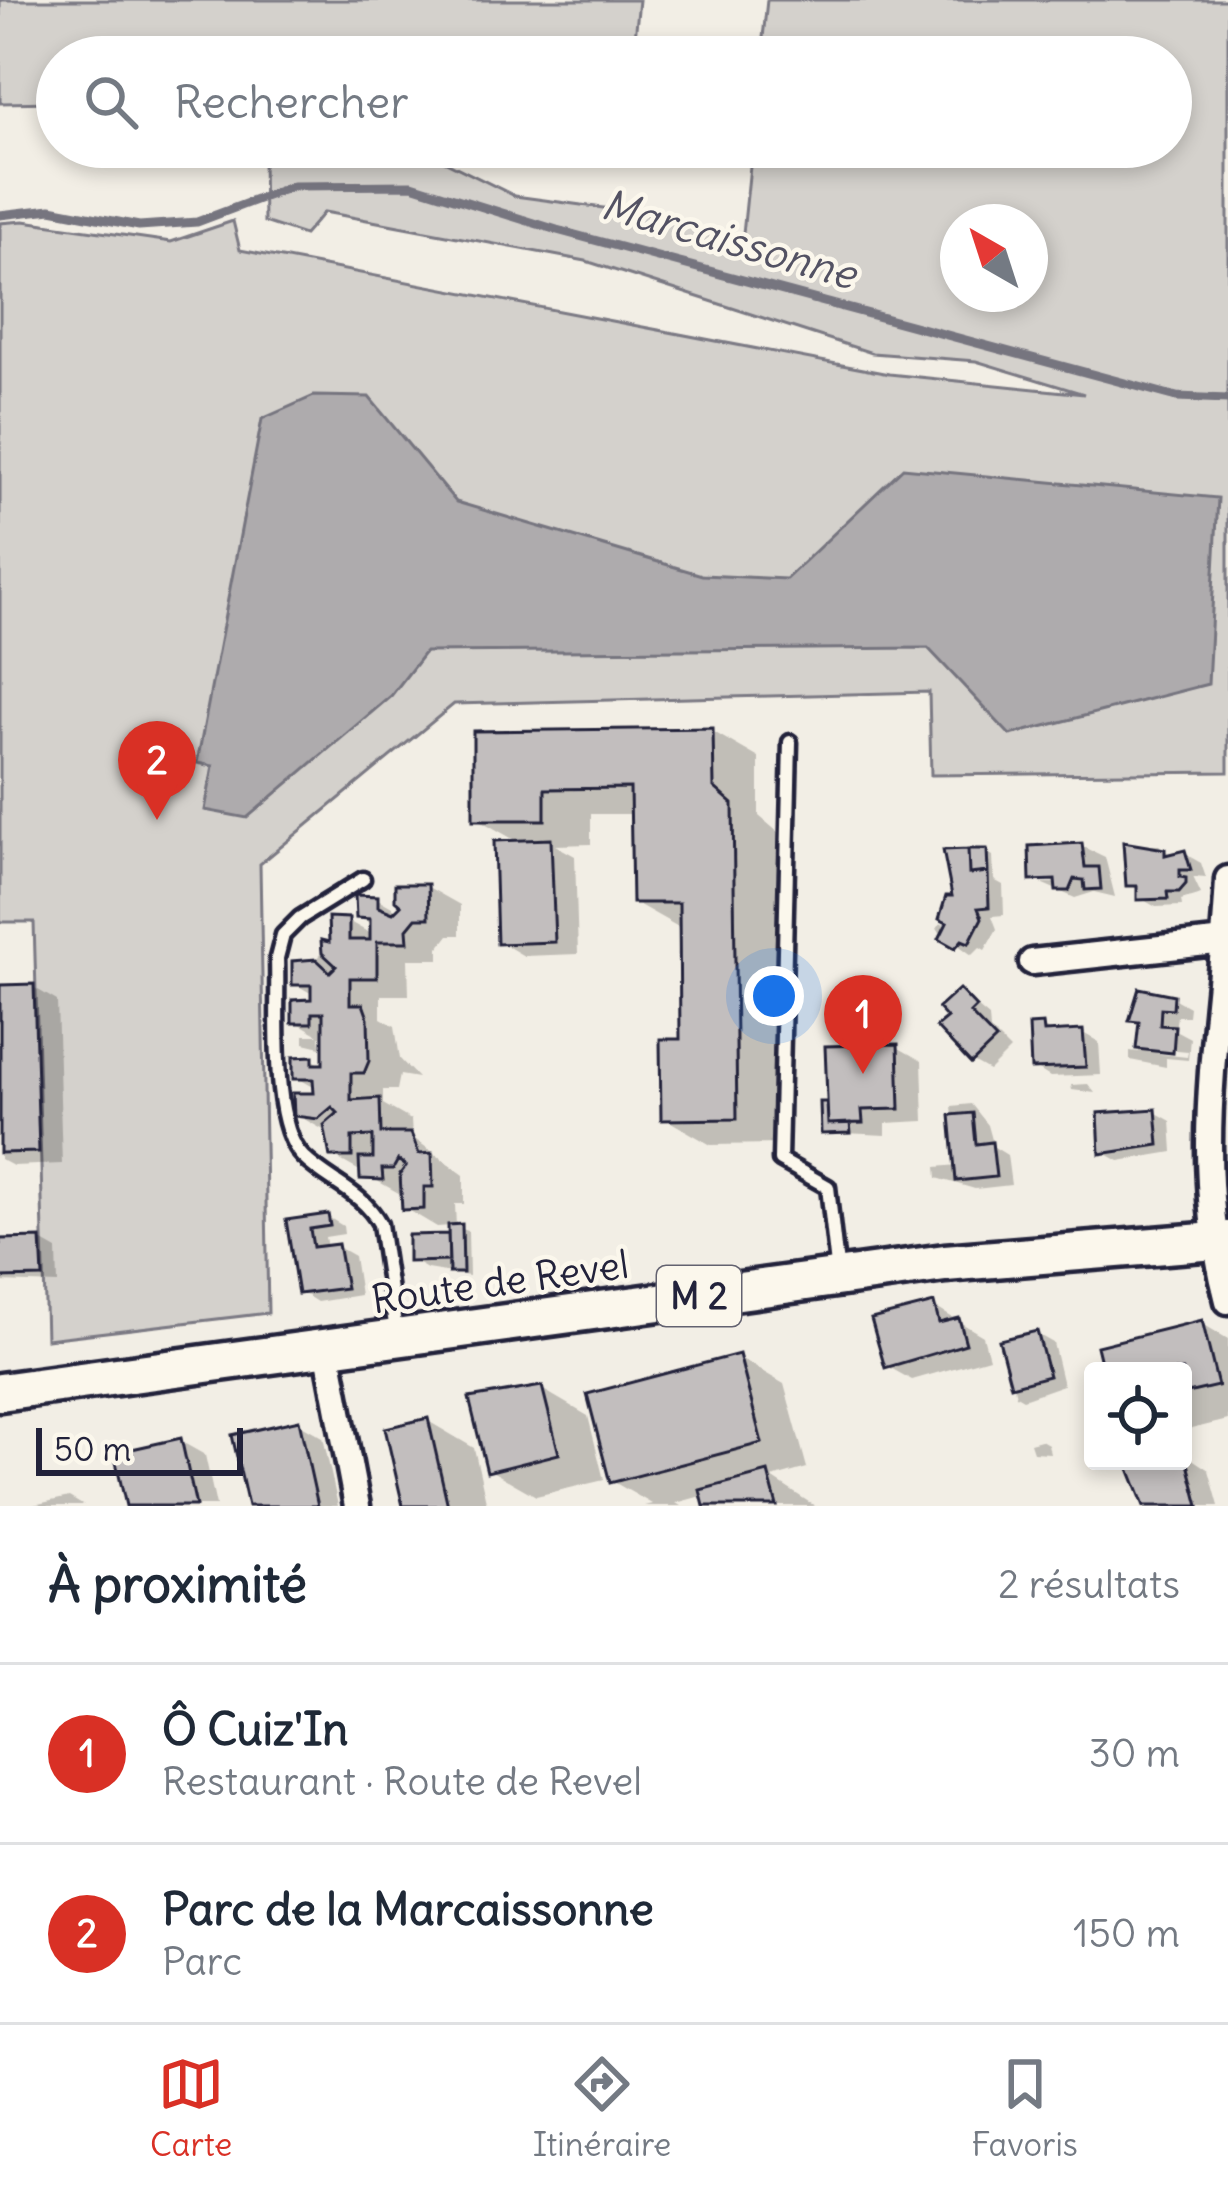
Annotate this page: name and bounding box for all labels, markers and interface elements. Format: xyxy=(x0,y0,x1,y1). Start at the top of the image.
search box xyxy=(36,36,1192,168)
icon: search xyxy=(78,69,144,135)
text: Rechercher xyxy=(174,74,409,130)
water label: Marcaissonne xyxy=(596,178,865,301)
north arrow xyxy=(940,204,1048,312)
pin: 2 xyxy=(118,721,196,820)
your location xyxy=(744,966,804,1026)
pin: 1 xyxy=(824,975,902,1074)
street label: Route de Revel xyxy=(368,1240,632,1324)
road number: M 2 xyxy=(657,1266,741,1326)
map controls xyxy=(1084,1362,1192,1470)
button: locate xyxy=(1084,1362,1192,1470)
scale bar xyxy=(36,1422,243,1475)
text: 50 m xyxy=(54,1428,131,1470)
text: À proximité xyxy=(48,1552,307,1616)
text: 2 résultats xyxy=(998,1560,1180,1609)
text: Ô Cuiz'In xyxy=(162,1701,348,1757)
text: 1 xyxy=(79,1729,95,1778)
text: 30 m xyxy=(1089,1729,1180,1778)
text: Restaurant · Route de Revel xyxy=(162,1757,642,1806)
text: Parc de la Marcaissonne xyxy=(162,1881,654,1937)
text: 2 xyxy=(76,1909,98,1958)
text: 150 m xyxy=(1073,1909,1180,1958)
text: Parc xyxy=(162,1937,242,1986)
tab: Carte xyxy=(150,2051,232,2165)
tab: Itinéraire xyxy=(533,2051,671,2165)
tab: Favoris xyxy=(971,2051,1078,2165)

